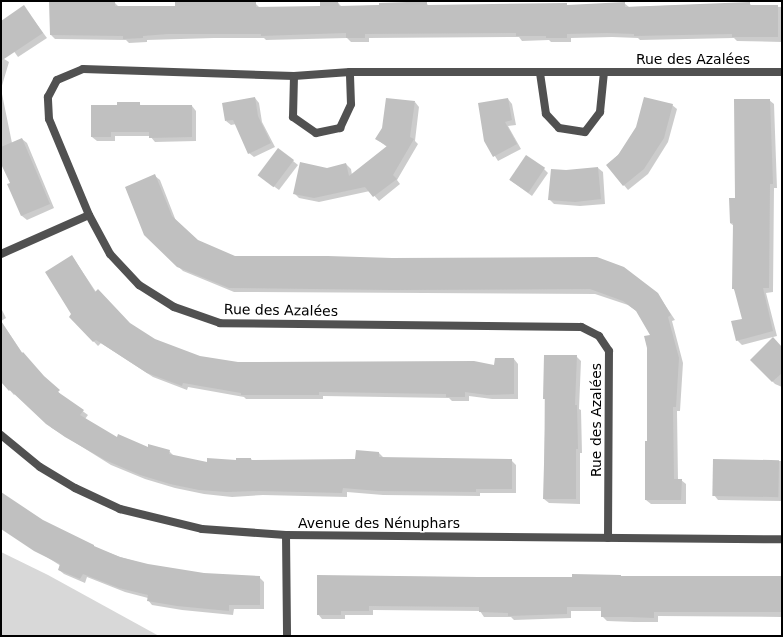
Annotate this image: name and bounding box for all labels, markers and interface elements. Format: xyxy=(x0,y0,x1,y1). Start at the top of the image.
street label: Rue des Azalées xyxy=(636,51,750,67)
street label: Rue des Azalées xyxy=(224,301,338,319)
street label: Rue des Azalées xyxy=(588,363,604,477)
street label: Avenue des Nénuphars xyxy=(298,515,460,531)

